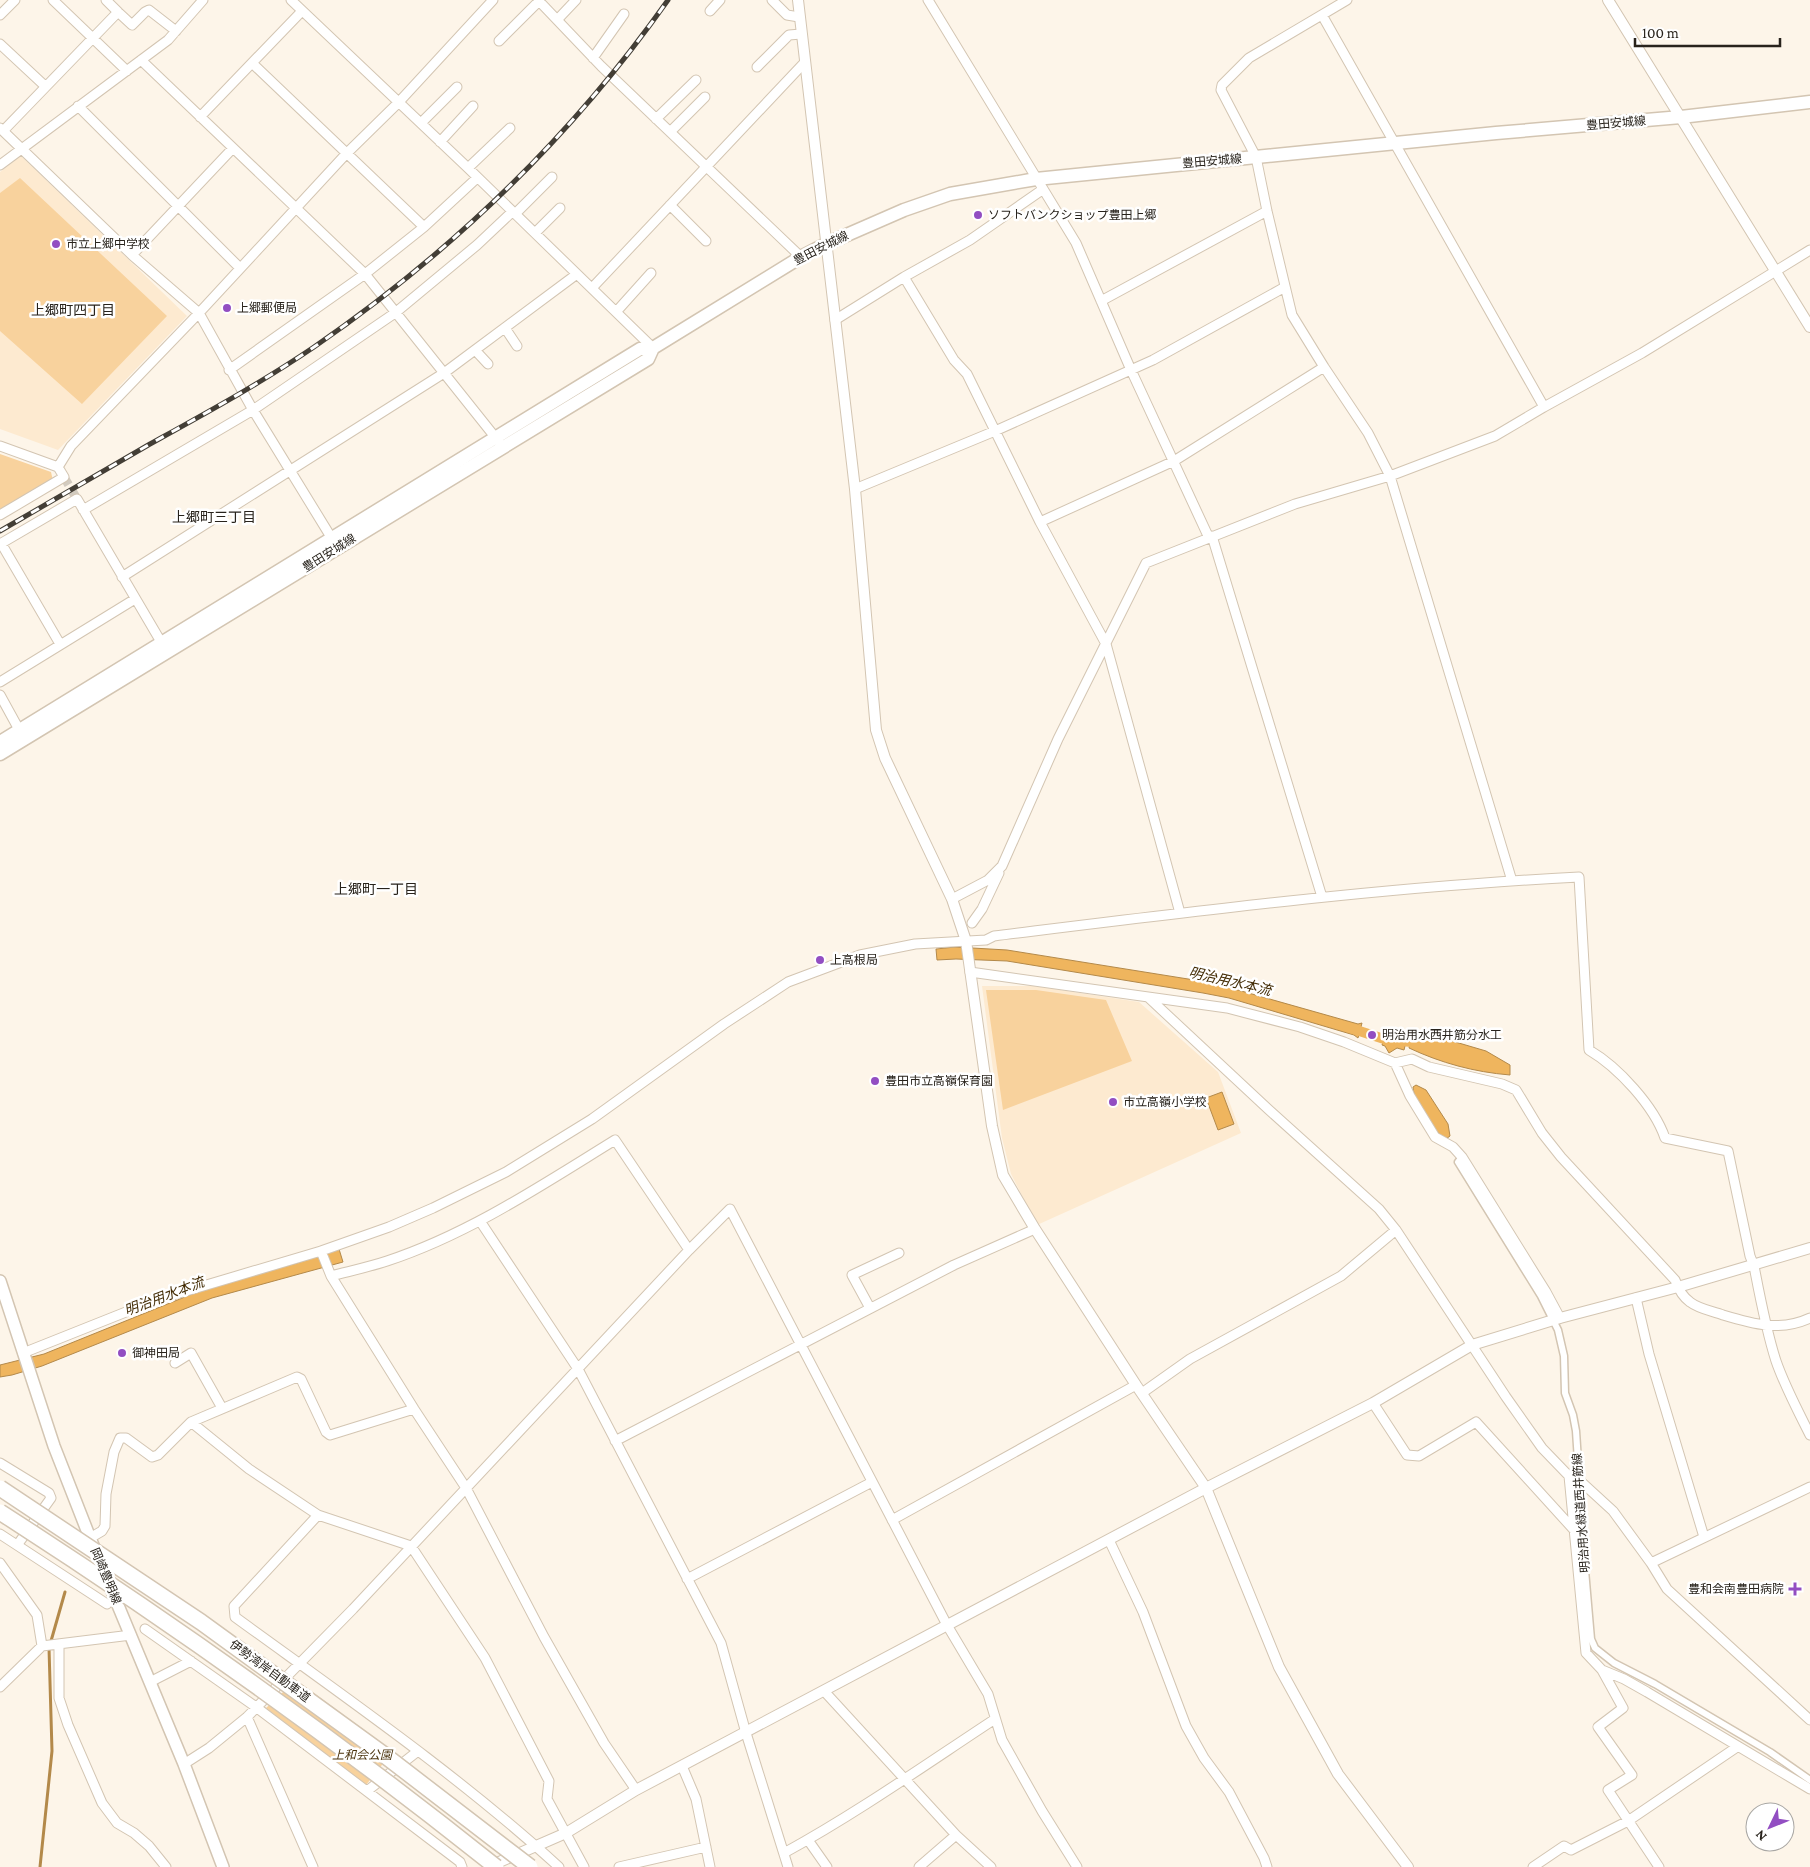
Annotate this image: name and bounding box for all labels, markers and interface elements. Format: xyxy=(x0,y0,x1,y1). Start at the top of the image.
scale bar xyxy=(1635,15,1780,47)
text: 100 m xyxy=(1642,25,1679,41)
street label: 豊田安城線 xyxy=(1585,113,1647,133)
street label: 豊田安城線 xyxy=(1181,151,1243,171)
place label: ソフトバンクショップ豊田上郷 xyxy=(988,208,1157,222)
marker: ソフトバンクショップ豊田上郷 xyxy=(972,209,984,221)
street label: 豊田安城線 xyxy=(791,228,851,268)
place label: 市立上郷中学校 xyxy=(66,237,150,251)
marker: 市立上郷中学校 xyxy=(50,238,62,250)
place label: 上郷郵便局 xyxy=(237,301,297,315)
district label: 上郷町四丁目 xyxy=(31,302,115,318)
marker: 上郷郵便局 xyxy=(221,302,233,314)
district label: 上郷町三丁目 xyxy=(172,509,256,525)
street label: 豊田安城線 xyxy=(300,531,358,575)
district label: 上郷町一丁目 xyxy=(334,881,418,897)
place label: 上高根局 xyxy=(830,953,878,967)
marker: 上高根局 xyxy=(814,954,826,966)
water label: 明治用水本流 xyxy=(1187,964,1275,999)
place label: 明治用水西井筋分水工 xyxy=(1382,1028,1502,1042)
marker: 明治用水西井筋分水工 xyxy=(1366,1029,1378,1041)
place label: 豊田市立高嶺保育園 xyxy=(885,1074,993,1088)
marker: 豊田市立高嶺保育園 xyxy=(869,1075,881,1087)
place label: 市立高嶺小学校 xyxy=(1123,1095,1207,1109)
marker: 市立高嶺小学校 xyxy=(1107,1096,1119,1108)
water label: 明治用水本流 xyxy=(122,1273,208,1319)
place label: 御神田局 xyxy=(132,1346,180,1360)
marker: 御神田局 xyxy=(116,1347,128,1359)
street label: 明治用水緑道西井筋線 xyxy=(1570,1453,1592,1573)
street label: 岡崎豊明線 xyxy=(88,1546,124,1606)
place label: 豊和会南豊田病院 xyxy=(1688,1582,1784,1596)
marker: 豊和会南豊田病院 xyxy=(1788,1582,1802,1596)
street label: 伊勢湾岸自動車道 xyxy=(227,1637,313,1705)
park label: 上和会公園 xyxy=(332,1748,394,1762)
north arrow xyxy=(1745,1802,1795,1852)
text: N xyxy=(1751,1827,1770,1845)

